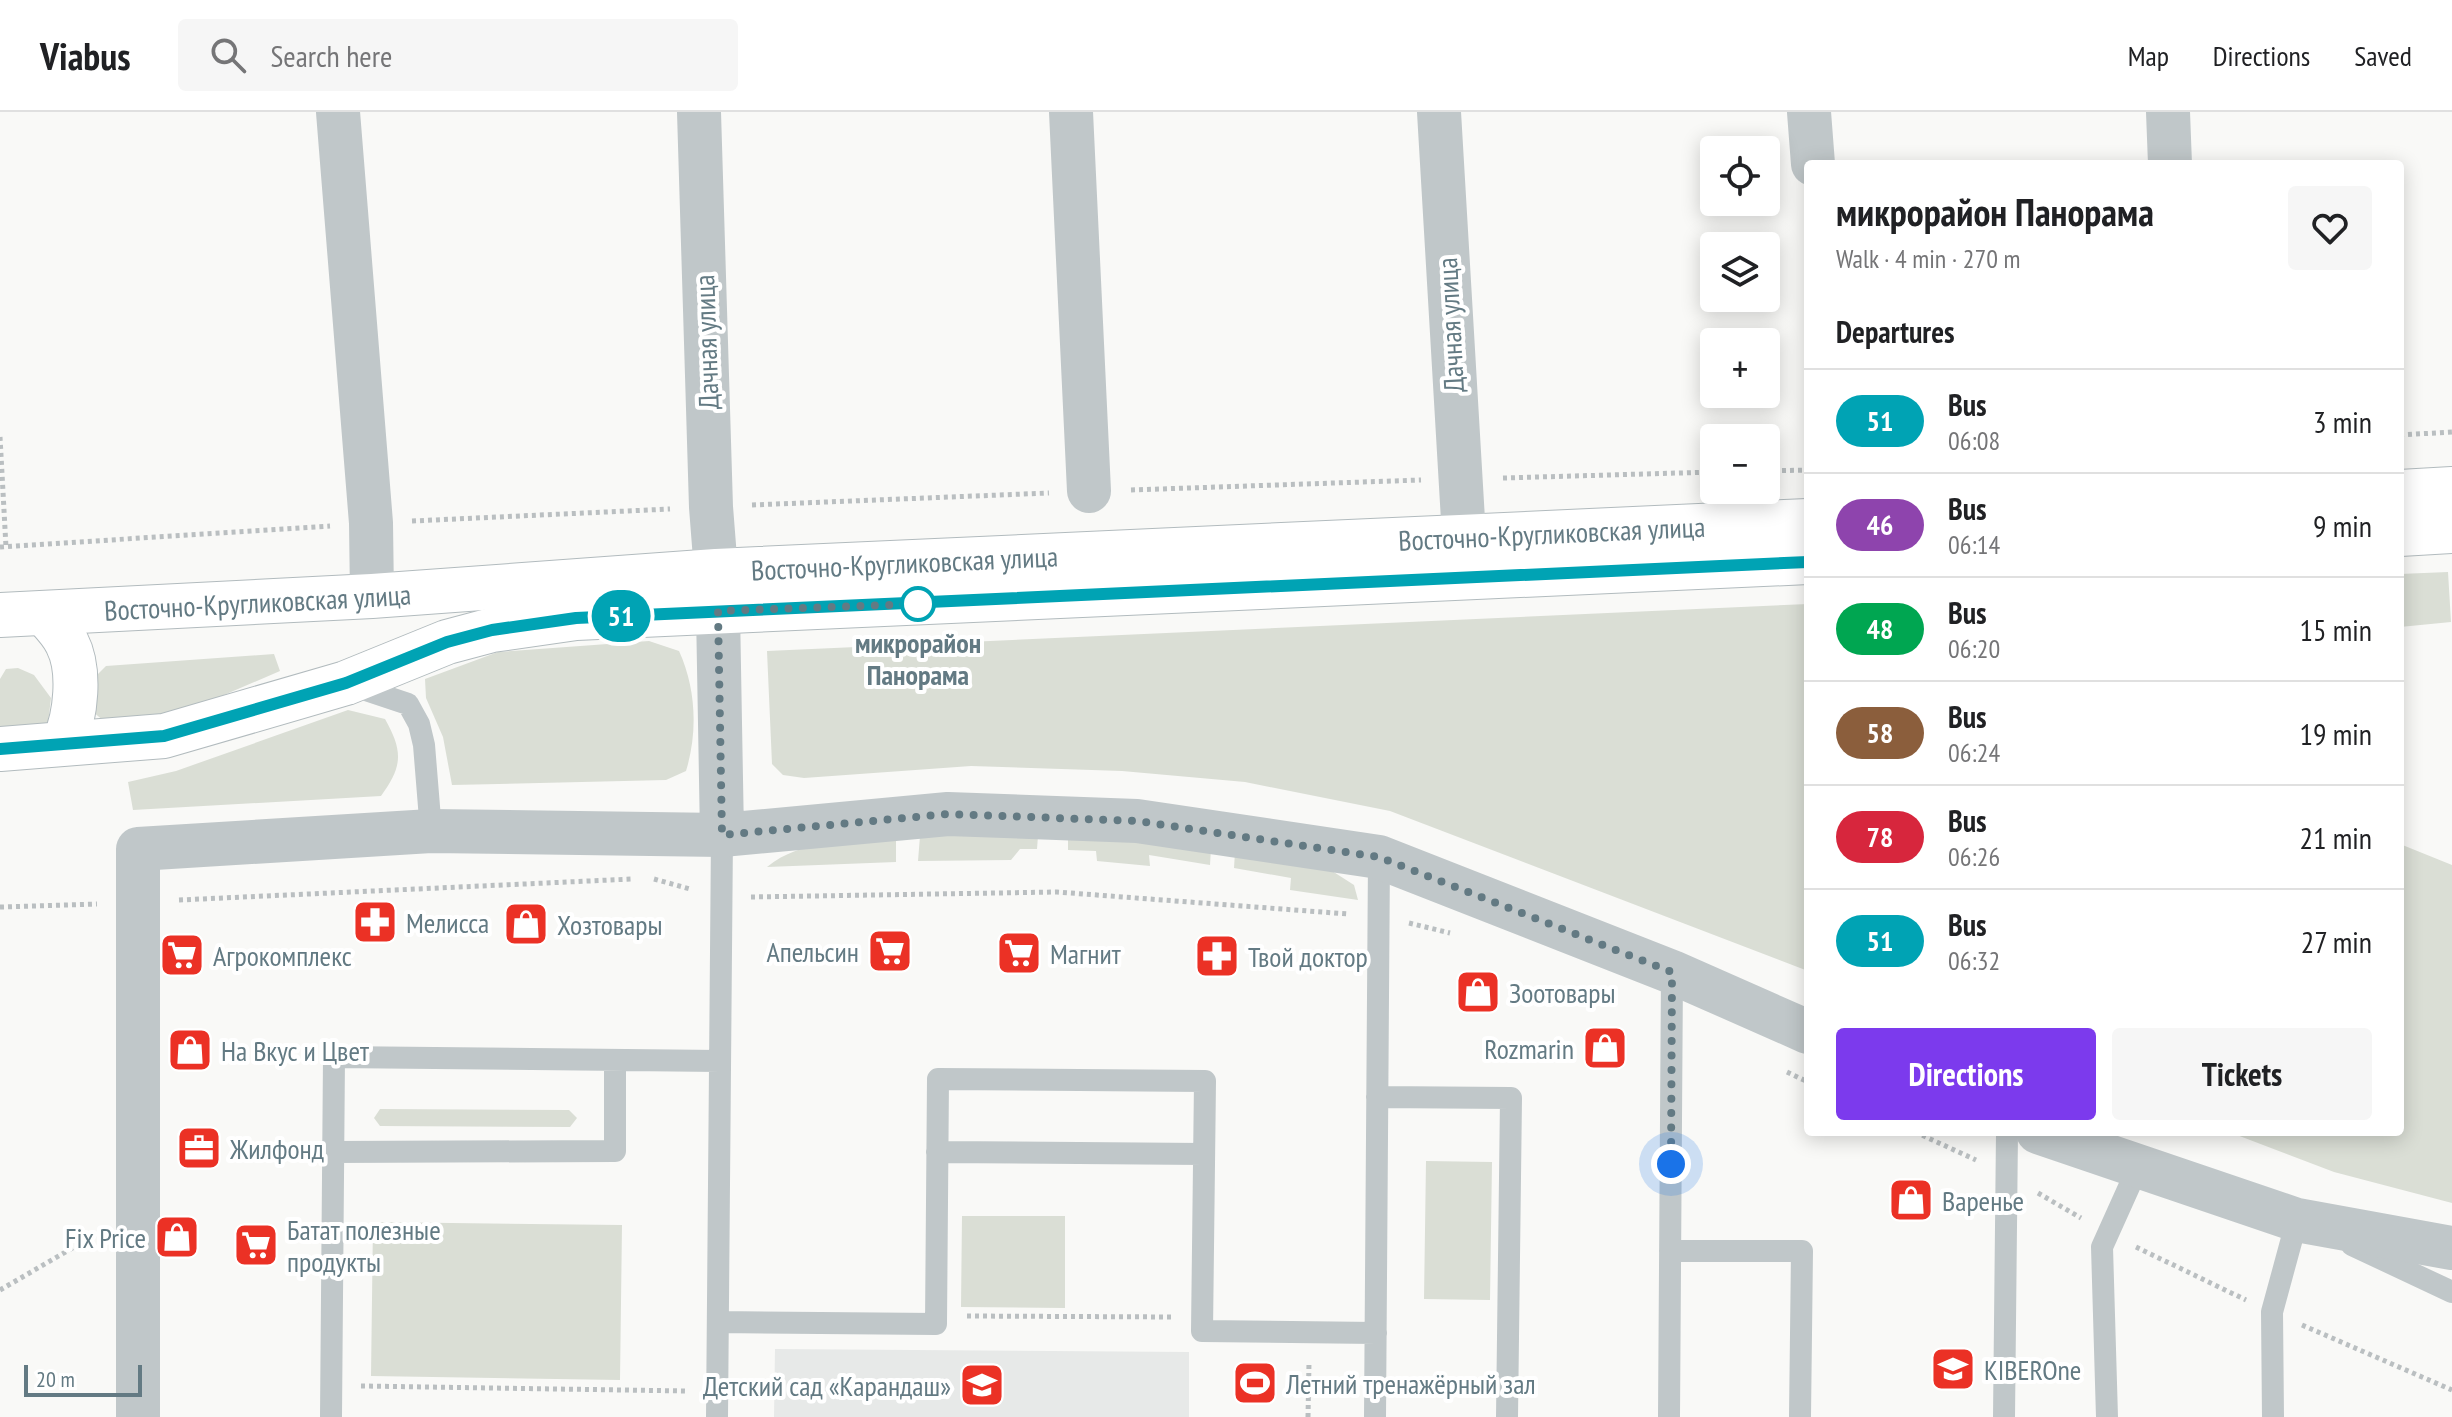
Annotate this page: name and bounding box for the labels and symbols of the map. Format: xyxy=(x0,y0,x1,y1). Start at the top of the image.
street label: Дачная улица xyxy=(1428,257,1472,393)
street label: Дачная улица xyxy=(685,274,727,410)
street label: Восточно-Кругликовская улица xyxy=(1397,507,1706,558)
street label: Восточно-Кругликовская улица xyxy=(750,537,1059,588)
street label: Восточно-Кругликовская улица xyxy=(103,575,412,628)
marker: микрорайон Панорама xyxy=(901,587,935,621)
line badge: 51 xyxy=(585,590,657,642)
place label: микрорайон Панорама xyxy=(855,624,981,693)
pharmacy icon: Мелисса xyxy=(351,898,399,946)
shop icon: Хозтовары xyxy=(502,900,550,948)
place label: Мелисса xyxy=(406,904,489,941)
place label: Хозтовары xyxy=(557,906,662,943)
supermarket icon: Апельсин xyxy=(866,927,914,975)
supermarket icon: Магнит xyxy=(995,929,1043,977)
supermarket icon: Агрокомплекс xyxy=(158,931,206,979)
pharmacy icon: Твой доктор xyxy=(1193,932,1241,980)
place label: Апельсин xyxy=(766,933,859,970)
place label: Магнит xyxy=(1050,935,1121,972)
place label: Агрокомплекс xyxy=(213,937,352,974)
place label: Твой доктор xyxy=(1248,938,1368,975)
shop icon: Зоотовары xyxy=(1454,968,1502,1016)
place label: Зоотовары xyxy=(1509,974,1615,1011)
shop icon: Rozmarin xyxy=(1581,1024,1629,1072)
shop icon: На Вкус и Цвет xyxy=(166,1026,214,1074)
place label: Rozmarin xyxy=(1484,1030,1574,1067)
place label: На Вкус и Цвет xyxy=(221,1032,369,1069)
office icon: Жилфонд xyxy=(175,1124,223,1172)
place label: Жилфонд xyxy=(229,1130,324,1167)
your location xyxy=(1651,1144,1691,1184)
shop icon: Варенье xyxy=(1887,1176,1935,1224)
place label: Варенье xyxy=(1942,1182,2024,1219)
place label: Батат полезные продукты xyxy=(287,1211,441,1280)
shop icon: Fix Price xyxy=(153,1213,201,1261)
place label: Fix Price xyxy=(65,1219,146,1256)
supermarket icon: Батат полезные продукты xyxy=(232,1221,280,1269)
school or university icon: KIBEROne xyxy=(1929,1345,1977,1393)
place label: KIBEROne xyxy=(1984,1351,2081,1388)
sports icon: Летний тренажёрный зал xyxy=(1231,1359,1279,1407)
scale bar xyxy=(24,1361,142,1397)
school or university icon: Детский сад «Карандаш» xyxy=(958,1361,1006,1409)
place label: Летний тренажёрный зал xyxy=(1285,1365,1536,1402)
place label: Детский сад «Карандаш» xyxy=(703,1367,951,1404)

